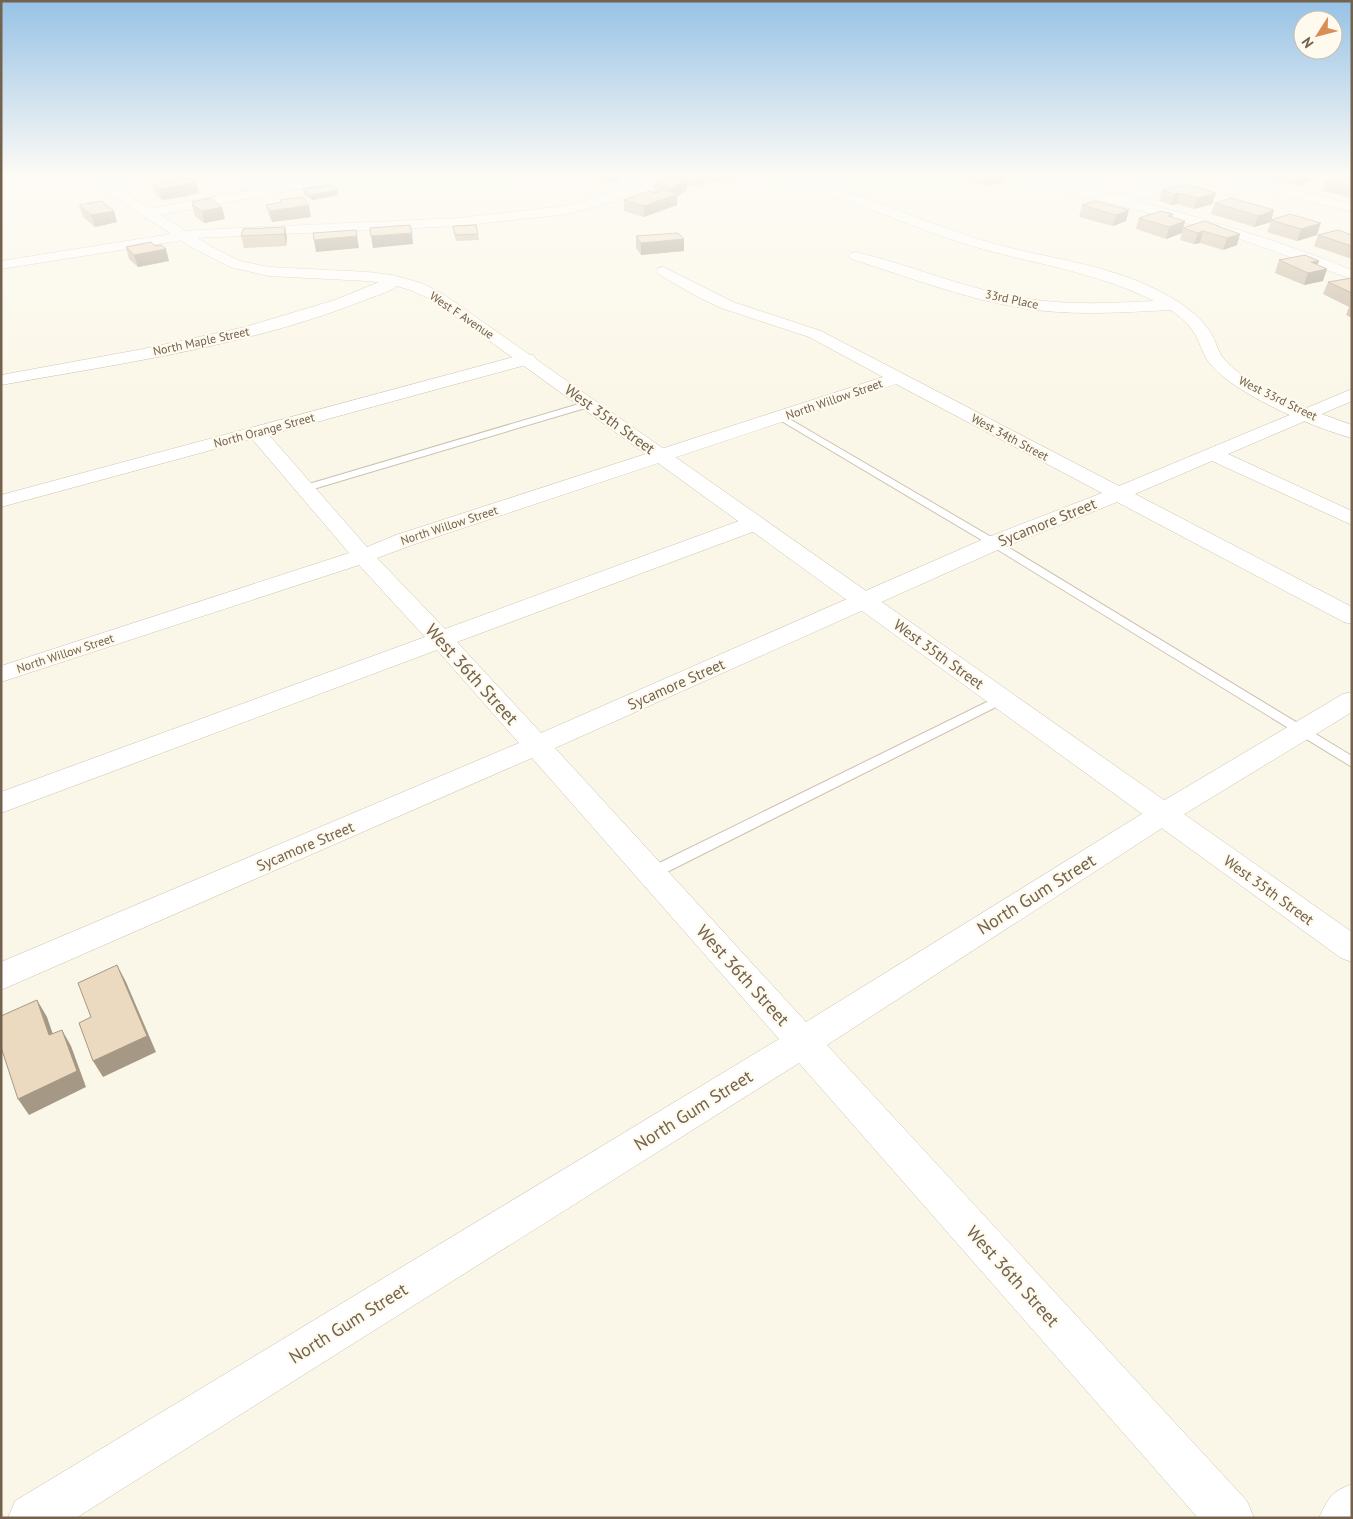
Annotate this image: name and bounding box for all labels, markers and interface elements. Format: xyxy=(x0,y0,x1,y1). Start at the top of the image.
north arrow xyxy=(1293,10,1343,60)
text: N xyxy=(1297,34,1317,52)
street label: 33rd Place xyxy=(984,286,1040,312)
street label: West F Avenue xyxy=(427,288,497,342)
street label: North Maple Street xyxy=(151,323,251,359)
street label: West 33rd Street xyxy=(1236,373,1320,423)
street label: North Willow Street xyxy=(784,375,884,423)
street label: West 35th Street xyxy=(561,380,659,458)
street label: North Orange Street xyxy=(212,409,316,451)
street label: West 34th Street xyxy=(969,410,1051,464)
street label: Sycamore Street xyxy=(995,494,1099,550)
street label: North Willow Street xyxy=(398,502,500,548)
street label: West 35th Street xyxy=(890,615,988,693)
street label: West 36th Street xyxy=(421,619,523,729)
street label: North Willow Street xyxy=(14,630,116,676)
street label: Sycamore Street xyxy=(625,654,727,714)
street label: Sycamore Street xyxy=(253,817,357,875)
street label: North Gum Street xyxy=(973,848,1099,940)
street label: West 35th Street xyxy=(1220,851,1318,929)
street label: West 36th Street xyxy=(692,920,794,1030)
street label: North Gum Street xyxy=(630,1064,756,1156)
street label: West 36th Street xyxy=(962,1221,1064,1331)
street label: North Gum Street xyxy=(285,1277,411,1369)

